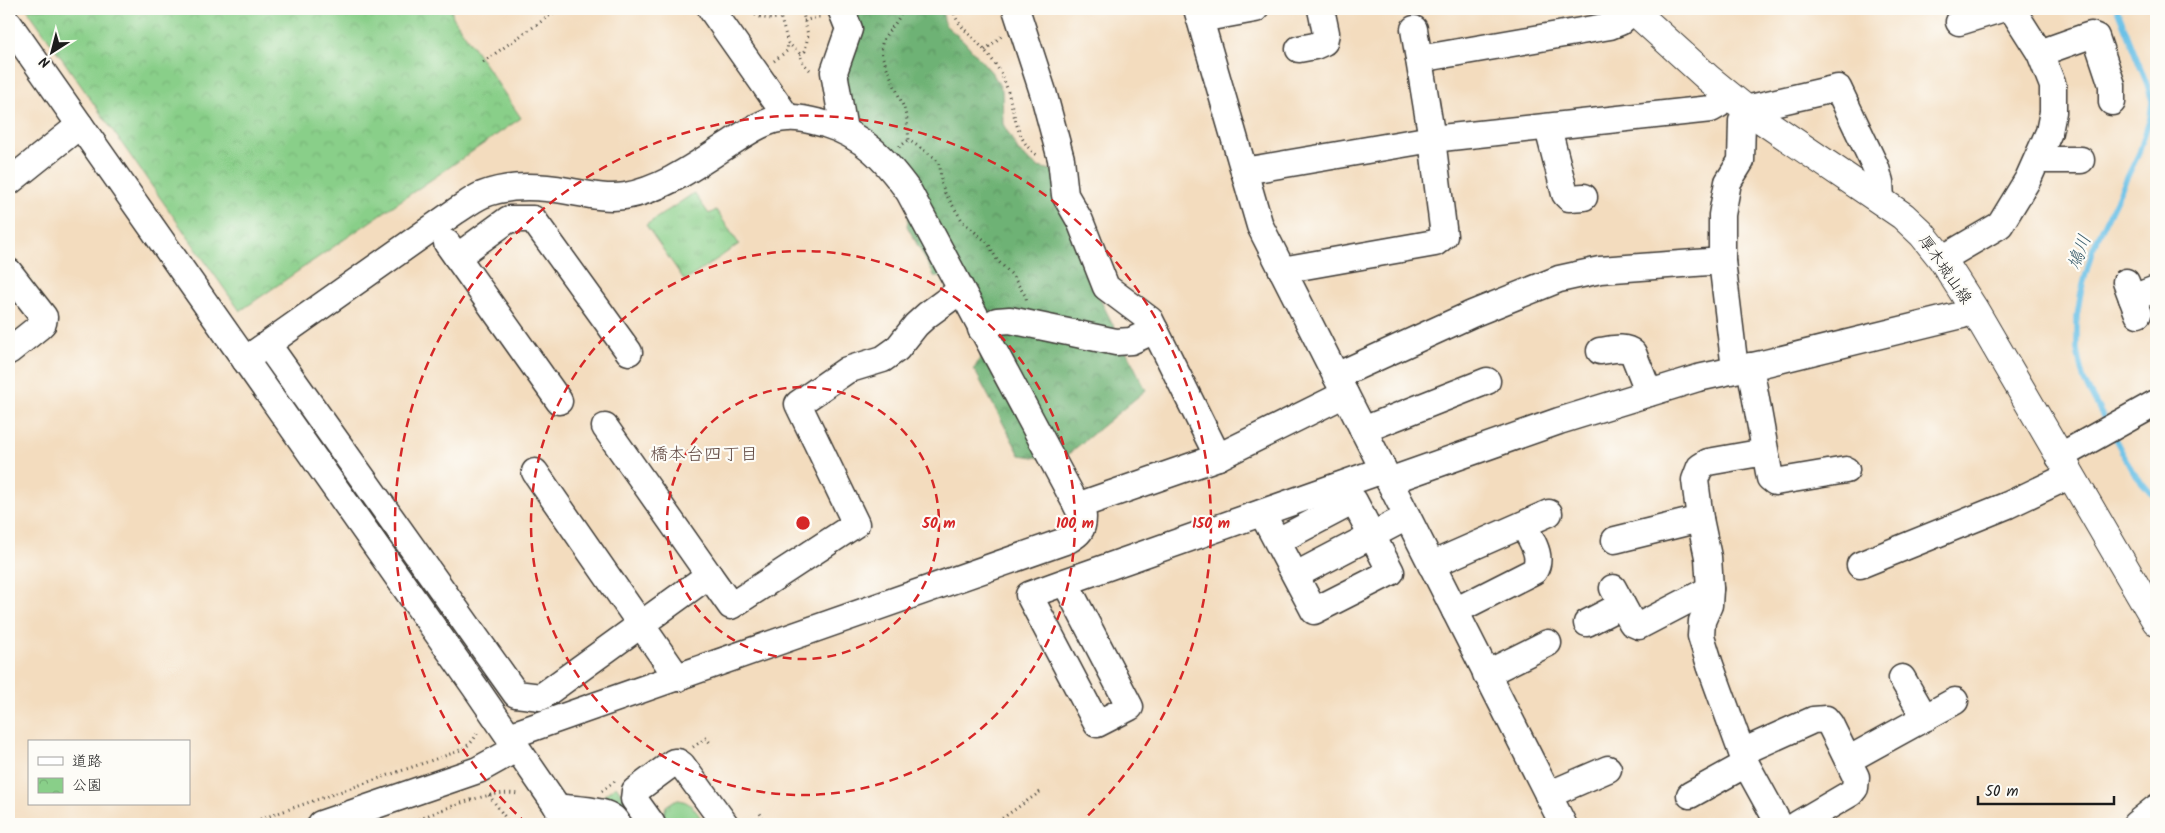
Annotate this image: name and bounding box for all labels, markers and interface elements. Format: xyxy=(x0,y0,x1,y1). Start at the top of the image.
north arrow xyxy=(28,28,78,78)
text: N xyxy=(35,50,55,73)
street label: 厚木城山線 xyxy=(1912,230,1978,310)
water label: 鳩川 xyxy=(2060,231,2100,275)
district label: 橋本台四丁目 xyxy=(650,441,758,470)
text: 50 m xyxy=(921,512,956,536)
text: 100 m xyxy=(1056,512,1094,536)
text: 150 m xyxy=(1192,512,1230,536)
centre of rings xyxy=(794,514,812,532)
legend xyxy=(28,740,190,806)
text: 道路 xyxy=(72,750,102,774)
scale bar xyxy=(1978,773,2114,805)
text: 公園 xyxy=(72,774,102,798)
text: 50 m xyxy=(1985,780,2019,804)

